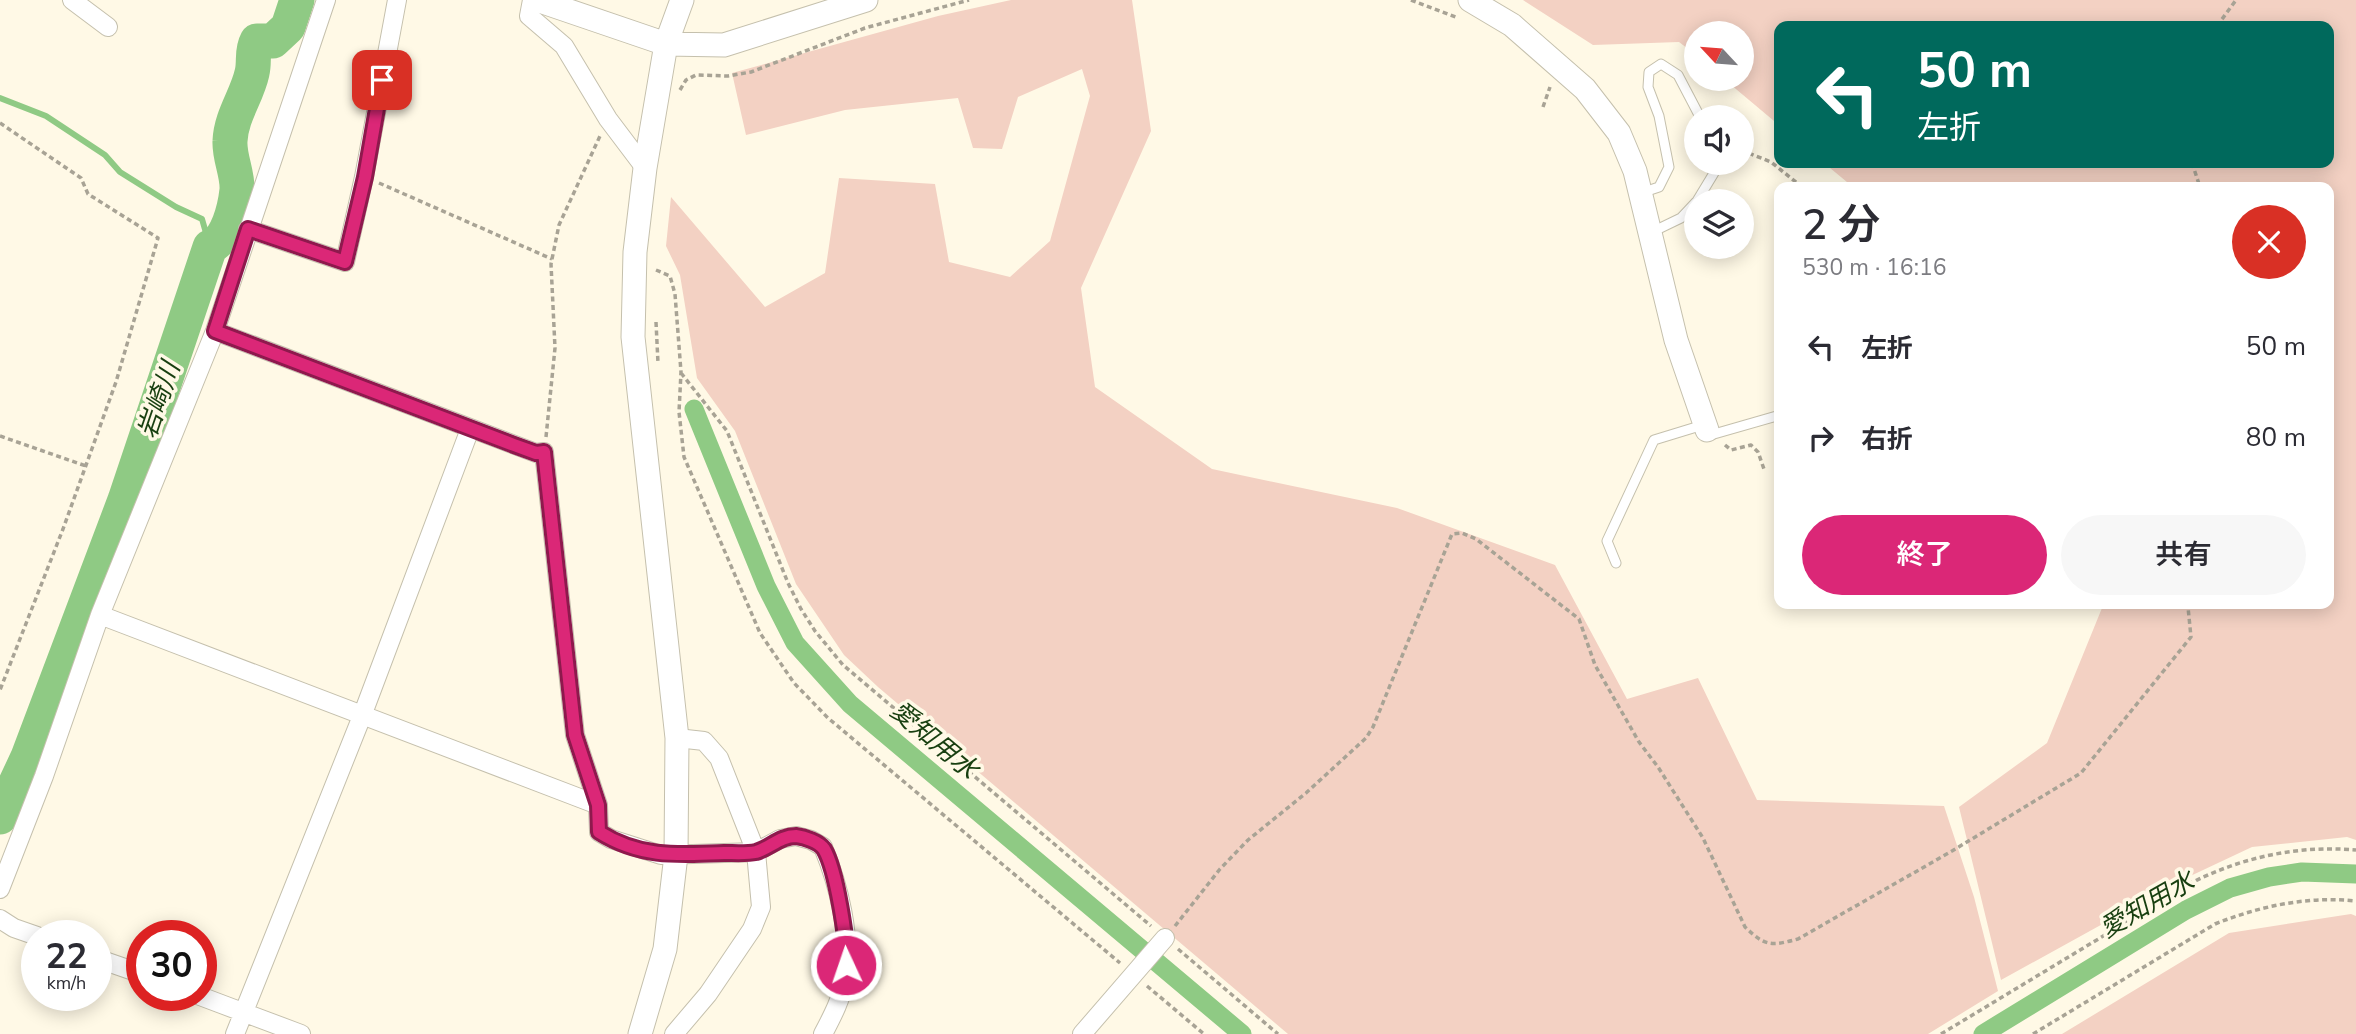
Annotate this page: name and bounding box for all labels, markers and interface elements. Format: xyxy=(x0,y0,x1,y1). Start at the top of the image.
north arrow xyxy=(1684,21,1754,91)
map controls xyxy=(1684,21,1754,259)
text: 50 m xyxy=(1917,37,2032,104)
icon: left xyxy=(1802,49,1893,140)
pin xyxy=(352,50,412,110)
icon: arrive xyxy=(363,61,401,99)
button: sound xyxy=(1684,105,1754,175)
text: 左折 xyxy=(1917,106,1981,149)
button: layers xyxy=(1684,189,1754,259)
text: 2 分 xyxy=(1802,197,1880,254)
button: close xyxy=(2232,205,2306,279)
text: 530 m · 16:16 xyxy=(1802,252,1947,283)
icon: left xyxy=(1802,328,1840,366)
text: 50 m xyxy=(2246,329,2306,364)
text: 左折 xyxy=(1861,331,1913,366)
water label: 岩崎川 xyxy=(130,355,189,443)
icon: right xyxy=(1802,419,1840,457)
text: 80 m xyxy=(2246,420,2306,455)
text: 右折 xyxy=(1861,422,1913,457)
button: 終了 xyxy=(1802,515,2047,595)
button: 共有 xyxy=(2061,515,2306,595)
water label: 愛知用水 xyxy=(883,693,987,789)
water label: 愛知用水 xyxy=(2093,862,2203,946)
speed limit sign: 30 xyxy=(126,920,217,1011)
position arrow xyxy=(809,928,883,1002)
text: 22 xyxy=(45,933,88,980)
text: km/h xyxy=(47,971,86,995)

